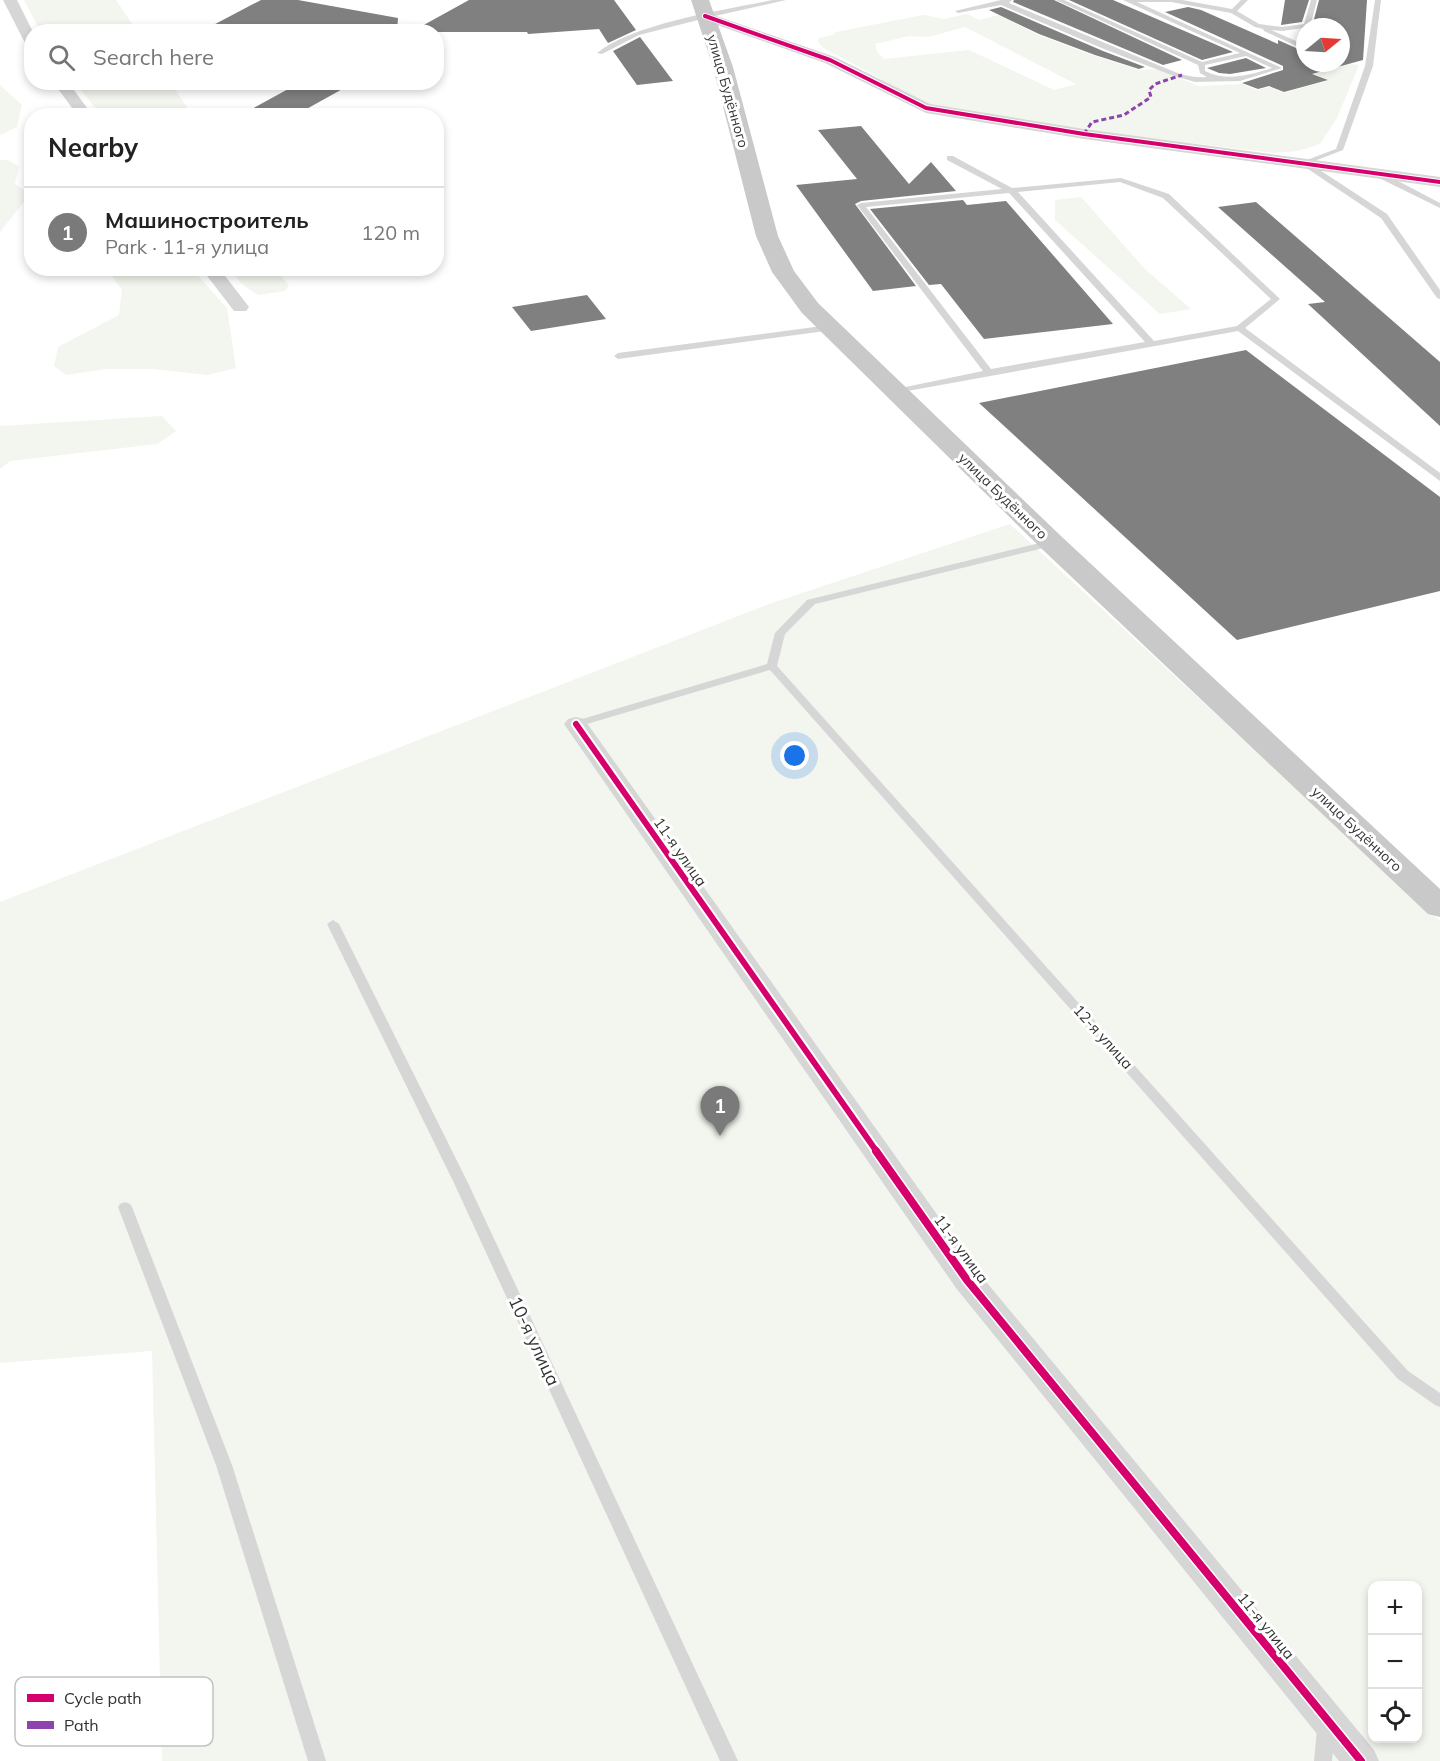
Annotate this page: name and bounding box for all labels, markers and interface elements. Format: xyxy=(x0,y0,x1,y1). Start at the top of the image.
north arrow xyxy=(1296,18,1350,72)
search box xyxy=(24,24,444,90)
street label: улица Будённого xyxy=(703,32,753,150)
icon: search xyxy=(45,41,78,74)
text: Search here xyxy=(93,43,214,71)
text: Nearby xyxy=(48,131,138,164)
text: Машиностроитель xyxy=(105,206,309,234)
text: 1 xyxy=(62,220,74,245)
text: 120 m xyxy=(361,220,420,245)
text: Park · 11-я улица xyxy=(105,234,269,259)
street label: улица Будённого xyxy=(955,449,1051,543)
your location xyxy=(780,741,809,770)
street label: улица Будённого xyxy=(1308,783,1406,875)
street label: 11-я улица xyxy=(650,813,711,890)
street label: 12-я улица xyxy=(1069,1000,1137,1073)
pin: 1 xyxy=(700,1086,740,1136)
street label: 11-я улица xyxy=(930,1211,993,1287)
street label: 10-я улица xyxy=(504,1292,565,1389)
map controls xyxy=(1368,1581,1422,1743)
button: + xyxy=(1368,1581,1422,1635)
street label: 11-я улица xyxy=(1234,1589,1299,1663)
button: − xyxy=(1368,1635,1422,1689)
legend xyxy=(15,1677,213,1746)
text: Cycle path xyxy=(64,1688,142,1708)
button: locate xyxy=(1368,1689,1422,1743)
text: Path xyxy=(64,1715,99,1735)

